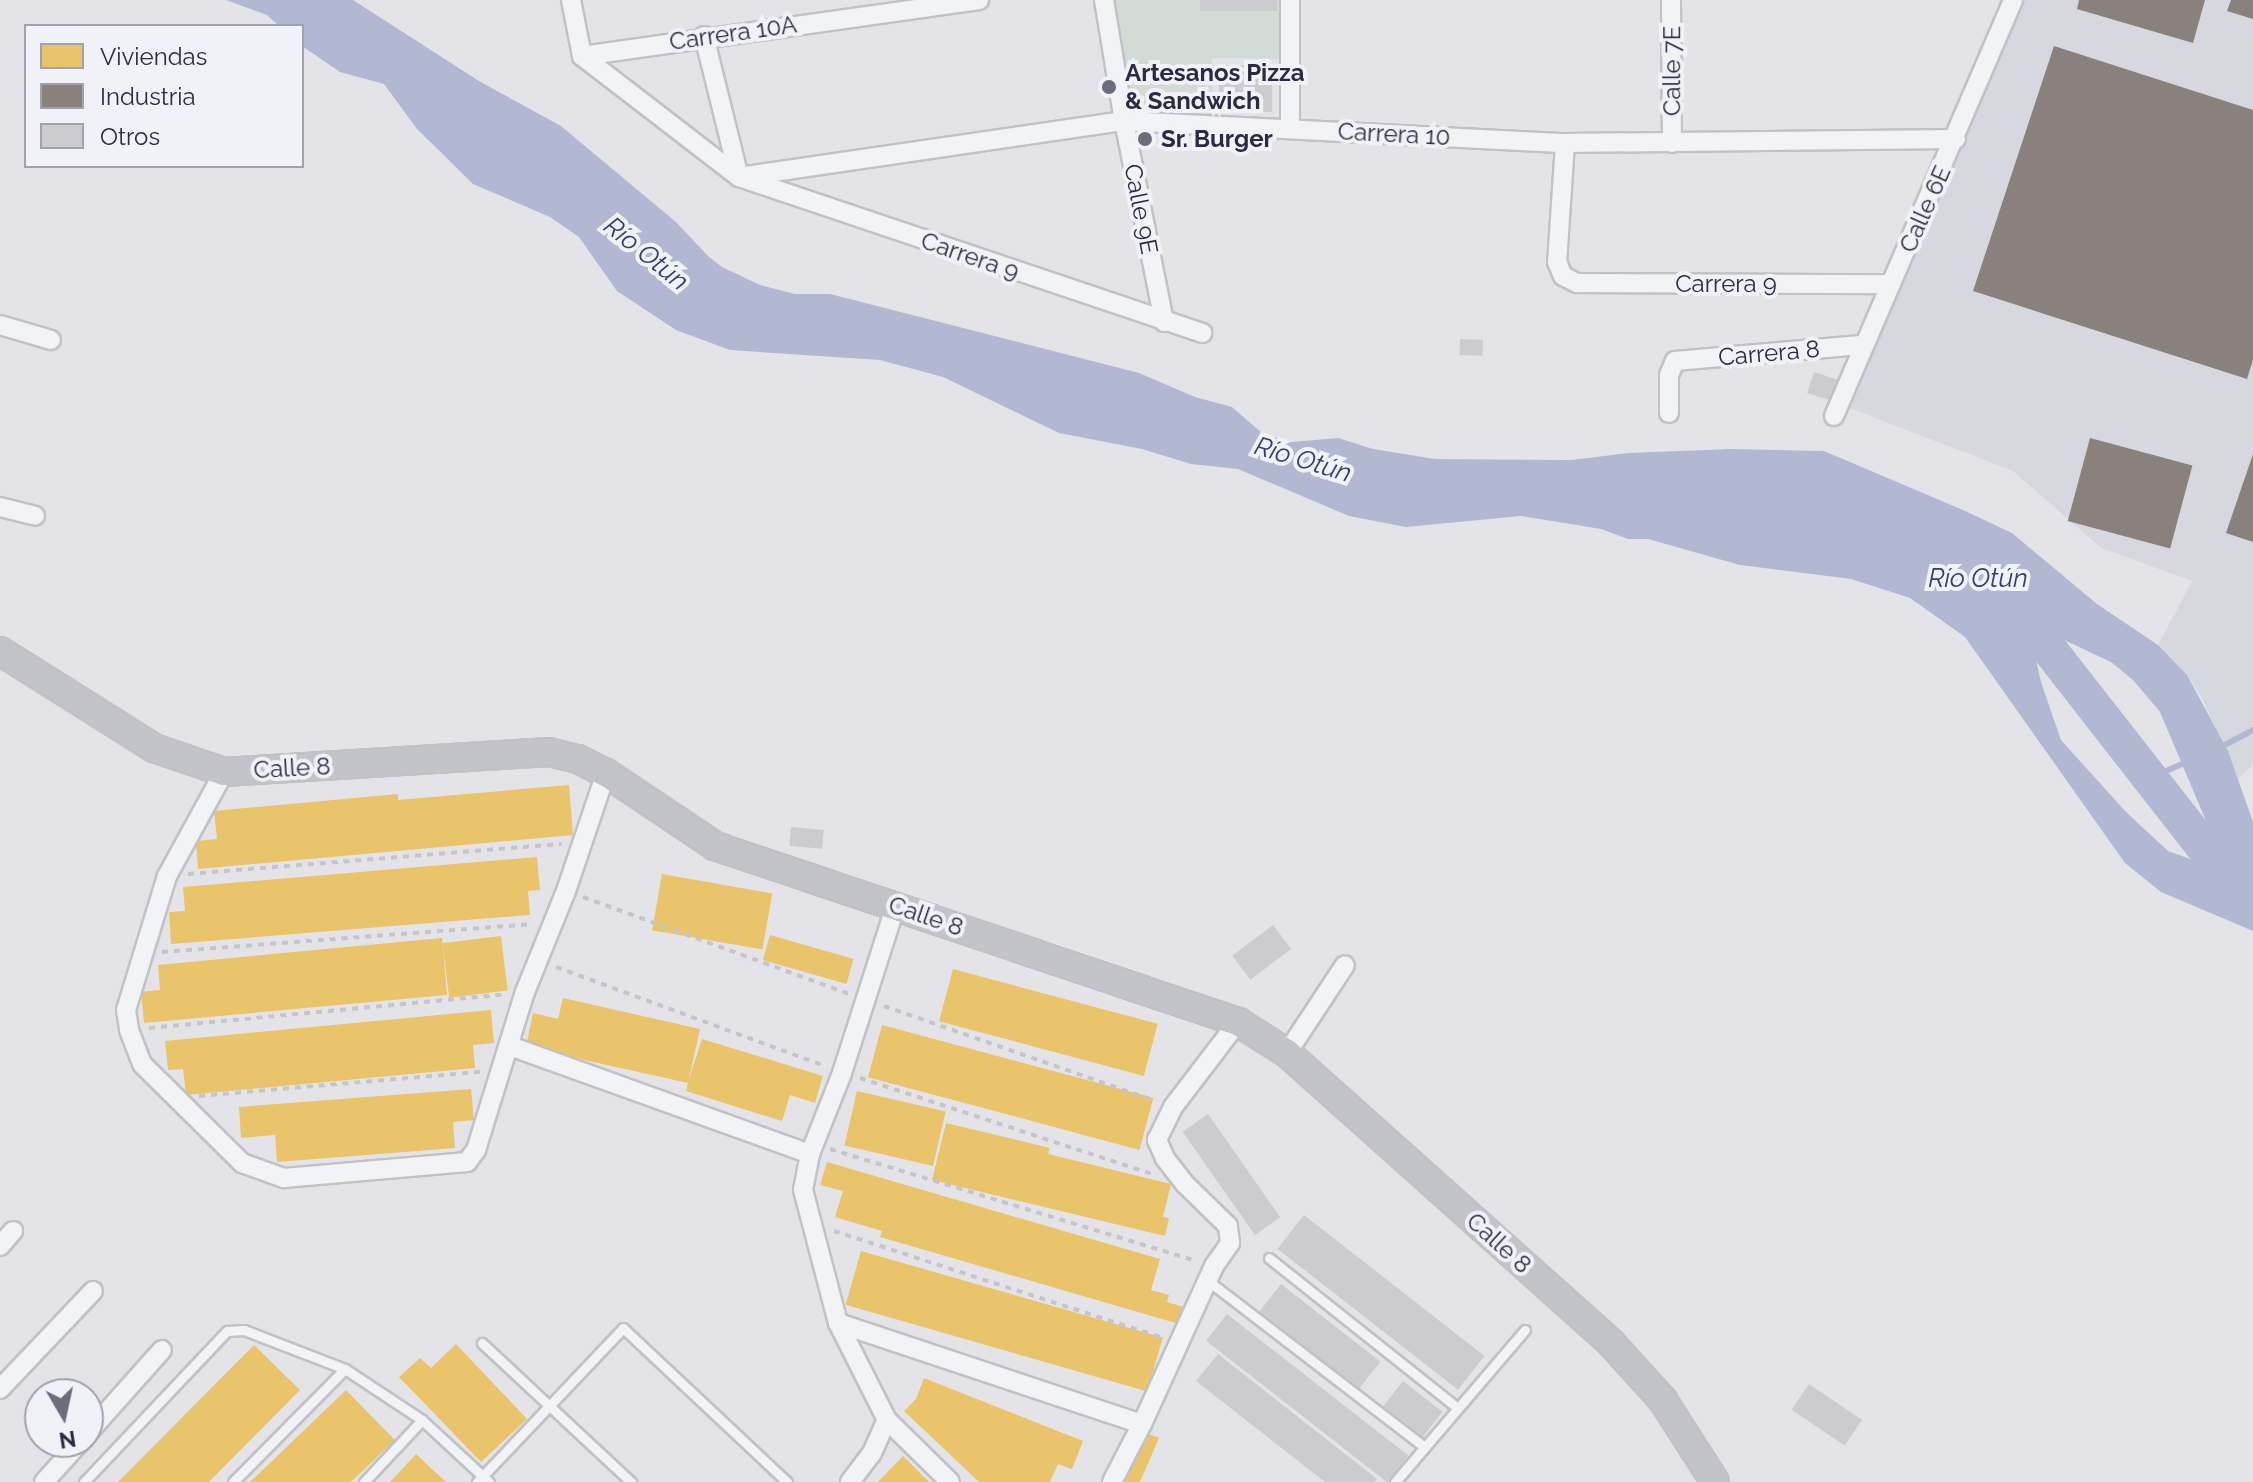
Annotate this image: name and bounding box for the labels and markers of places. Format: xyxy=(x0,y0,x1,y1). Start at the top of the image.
place label: Artesanos Pizza & Sandwich xyxy=(1125,59,1305,115)
marker: Artesanos Pizza & Sandwich xyxy=(1100,78,1118,96)
place label: Sr. Burger xyxy=(1161,125,1273,153)
marker: Sr. Burger xyxy=(1136,130,1154,148)

